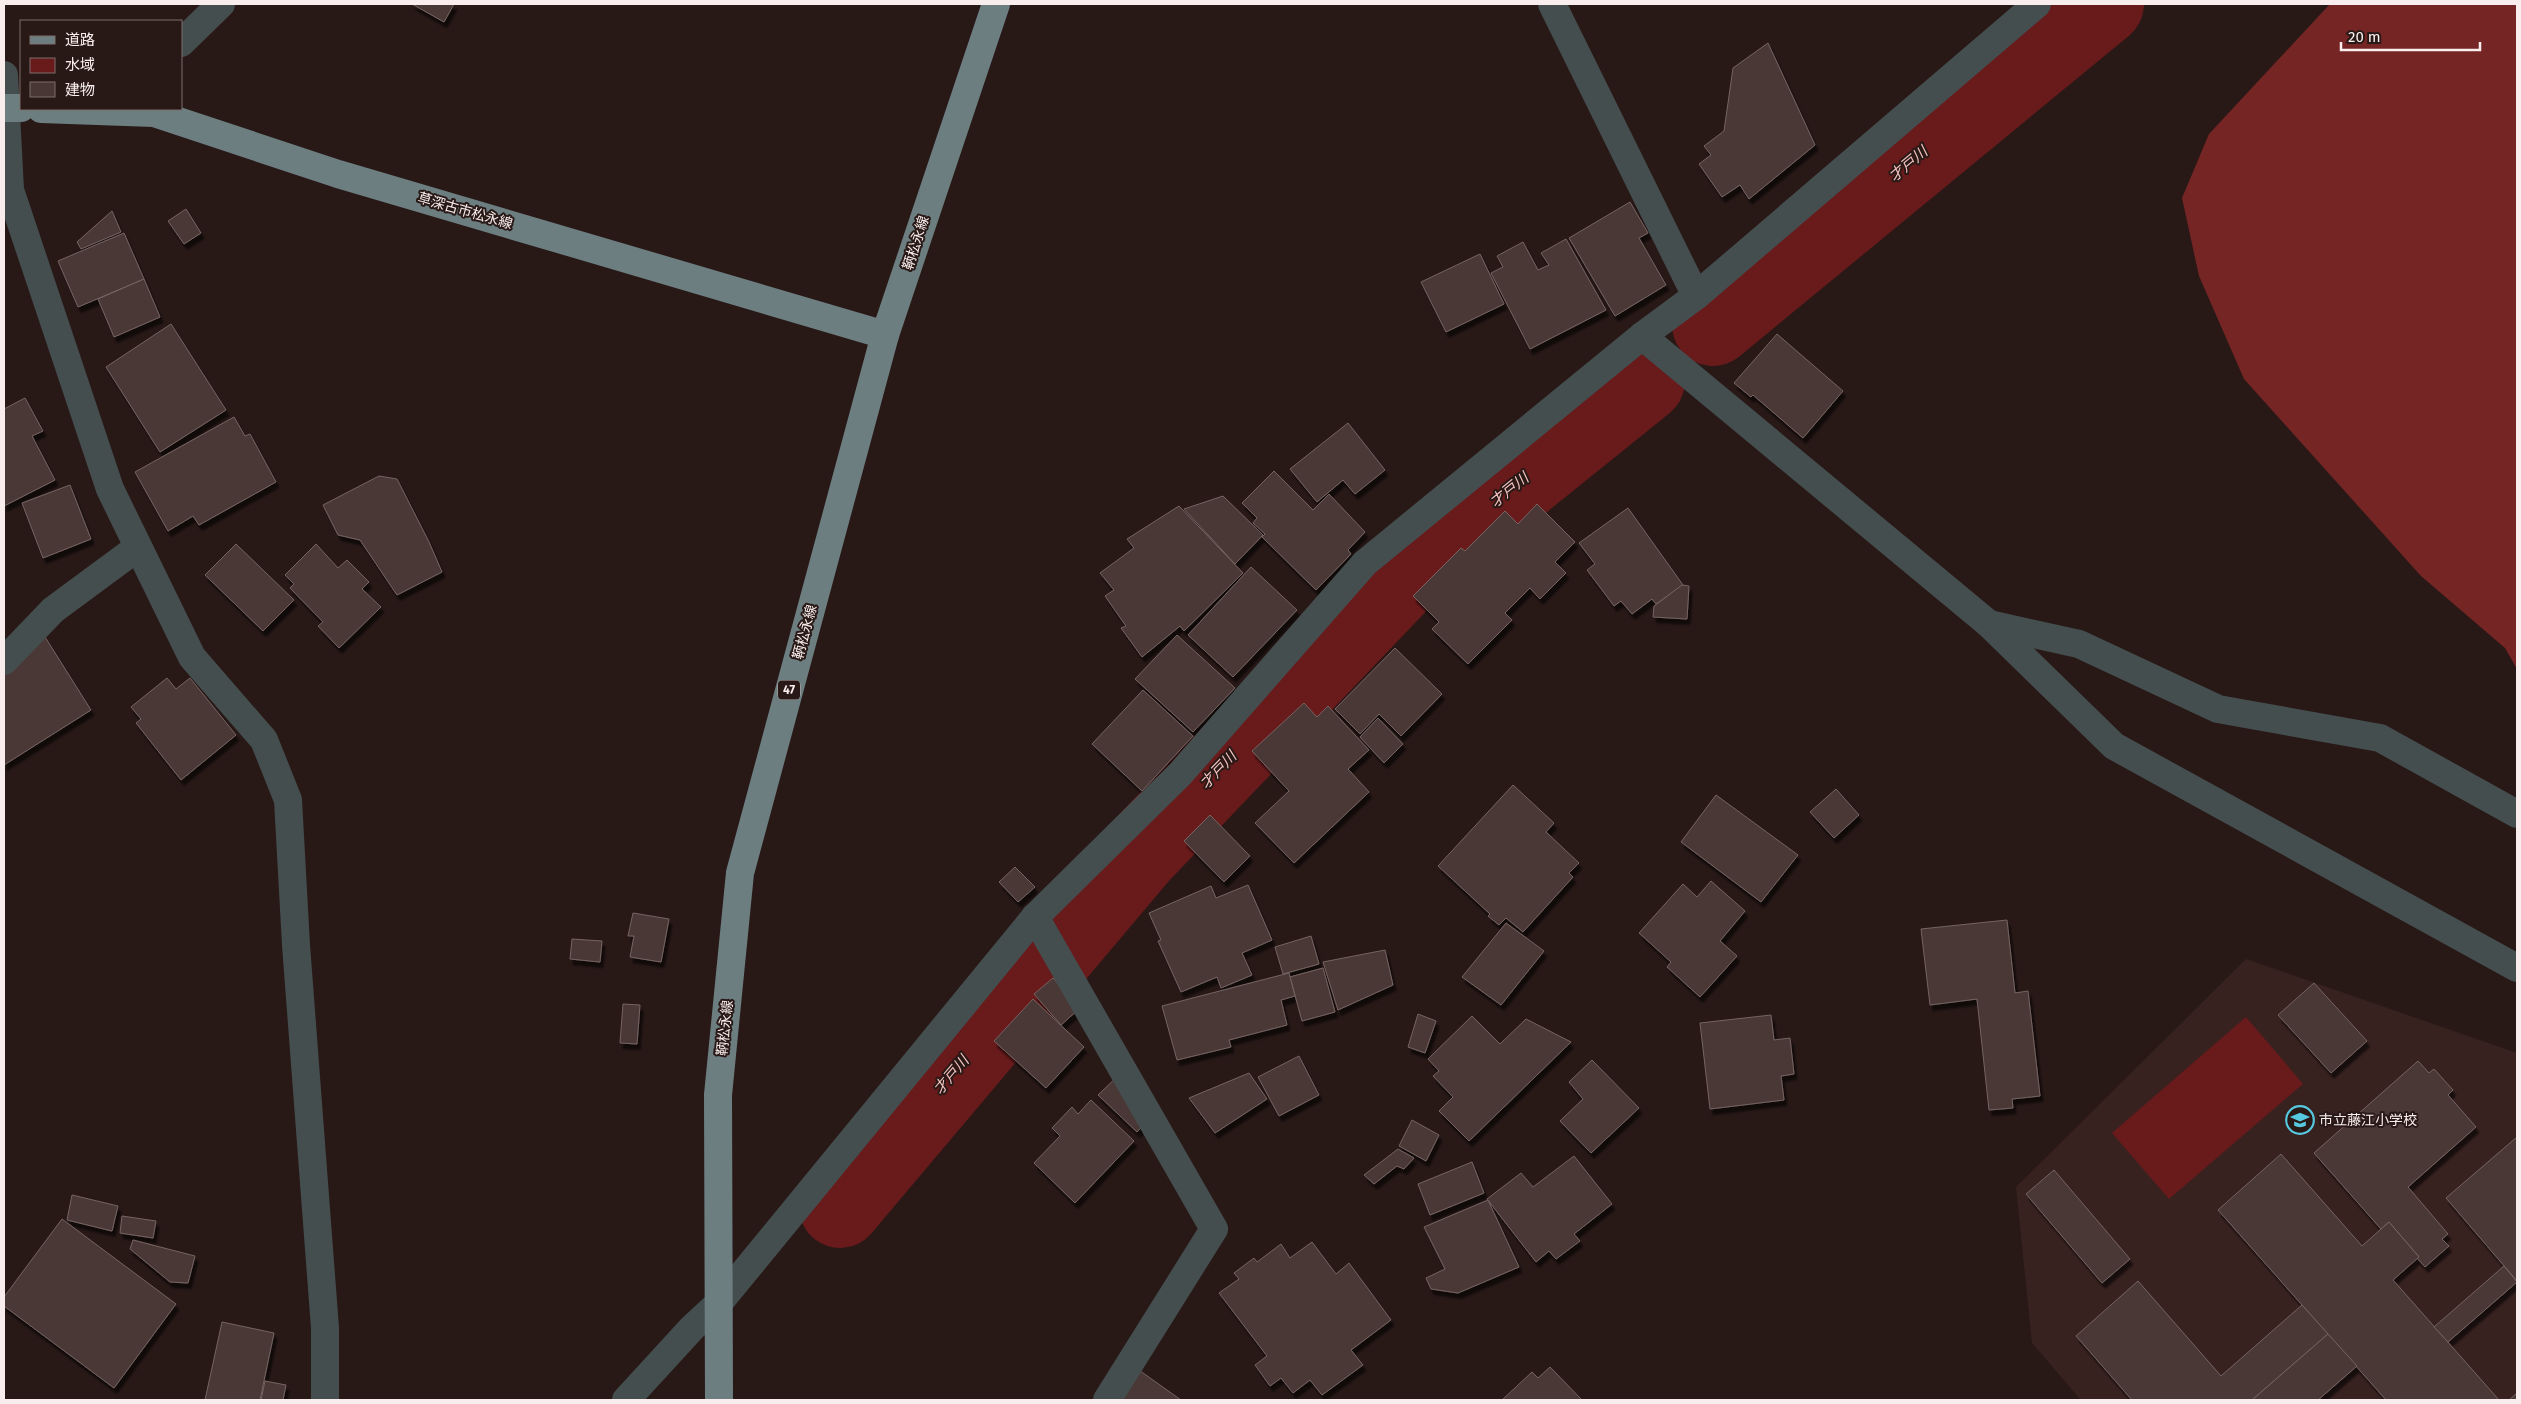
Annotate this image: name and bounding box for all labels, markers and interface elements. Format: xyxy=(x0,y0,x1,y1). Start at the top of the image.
legend xyxy=(20,20,182,110)
scale bar xyxy=(2341,20,2480,52)
text: 20 m xyxy=(2348,28,2381,46)
text: 道路 xyxy=(65,31,95,49)
text: 水域 xyxy=(65,56,95,74)
text: 建物 xyxy=(65,81,95,99)
water label: 才戸川 xyxy=(1885,141,1933,185)
street label: 草深古市松永線 xyxy=(416,189,514,233)
street label: 鞆松永線 xyxy=(899,214,933,272)
water label: 才戸川 xyxy=(1486,468,1534,511)
street label: 鞆松永線 xyxy=(790,603,820,661)
road number: 47 xyxy=(778,680,800,700)
water label: 才戸川 xyxy=(1196,746,1241,792)
street label: 鞆松永線 xyxy=(714,999,736,1057)
water label: 才戸川 xyxy=(930,1050,974,1098)
school or university icon: 市立藤江小学校 xyxy=(2285,1105,2315,1135)
place label: 市立藤江小学校 xyxy=(2319,1112,2417,1129)

